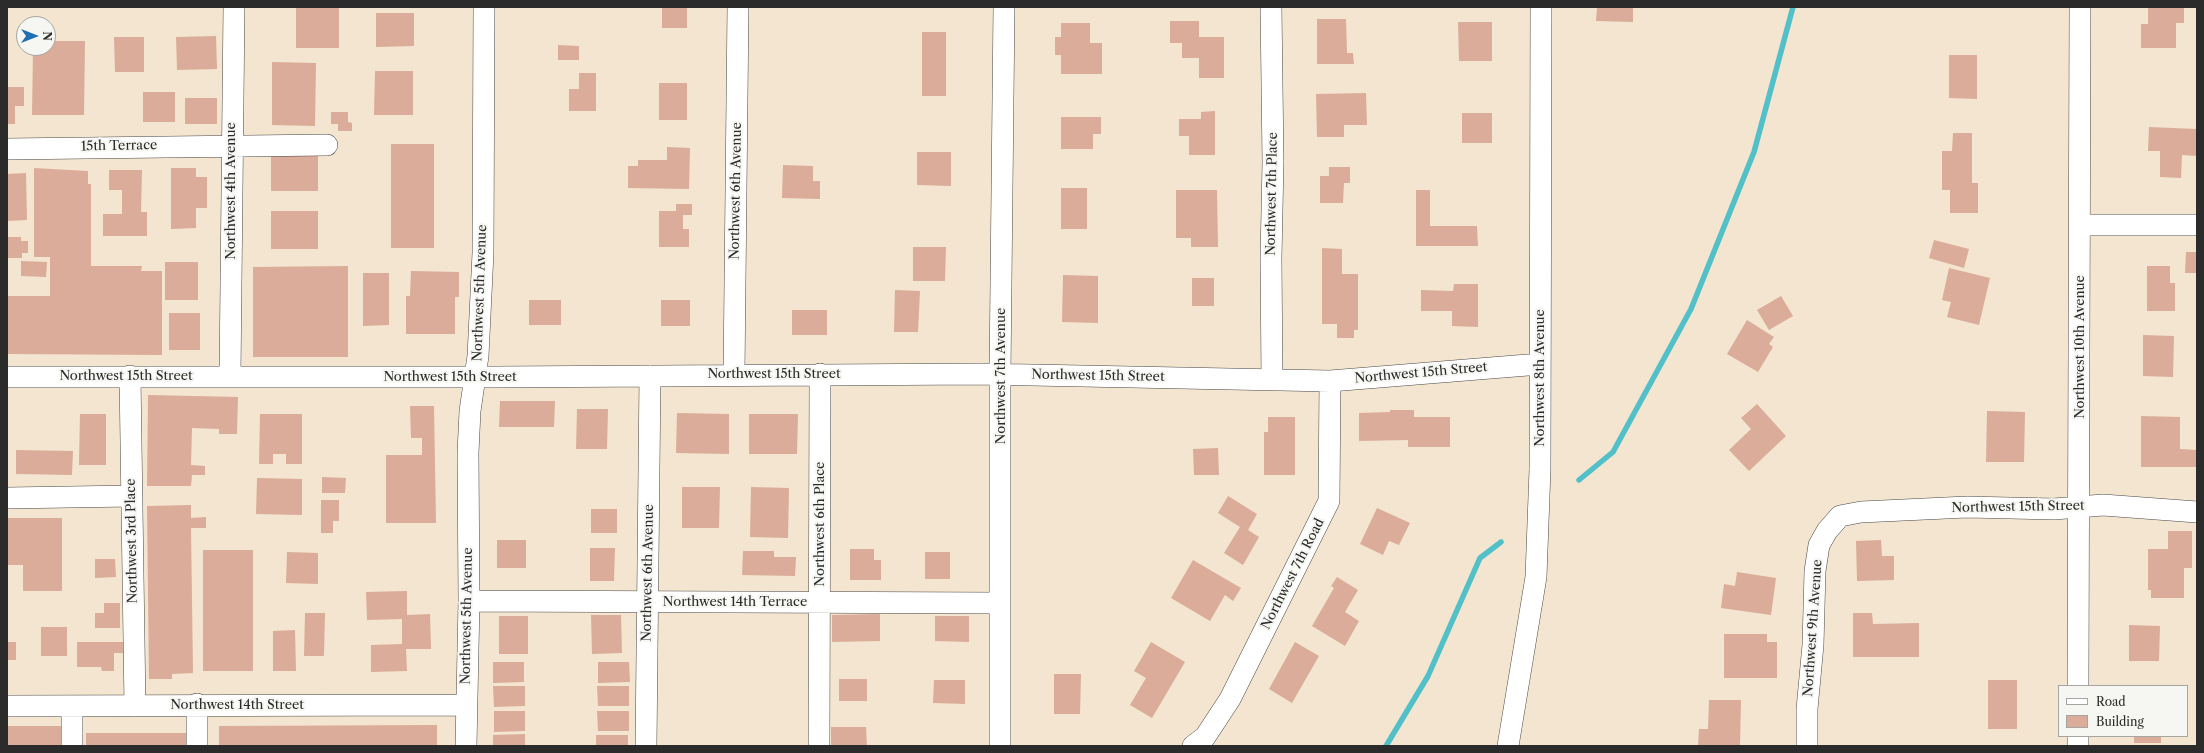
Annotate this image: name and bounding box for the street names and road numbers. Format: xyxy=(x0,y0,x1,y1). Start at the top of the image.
street label: Northwest 4th Avenue xyxy=(223,122,239,260)
street label: Northwest 6th Avenue xyxy=(727,122,745,260)
street label: Northwest 7th Place xyxy=(1263,132,1281,256)
street label: 15th Terrace xyxy=(81,138,157,154)
street label: Northwest 5th Avenue xyxy=(470,224,490,362)
street label: Northwest 10th Avenue xyxy=(2072,275,2088,419)
street label: Northwest 7th Avenue xyxy=(993,308,1009,444)
street label: Northwest 8th Avenue xyxy=(1532,309,1548,447)
street label: Northwest 15th Street xyxy=(1354,359,1488,387)
street label: Northwest 15th Street xyxy=(707,366,841,382)
street label: Northwest 15th Street xyxy=(1031,367,1165,385)
street label: Northwest 15th Street xyxy=(59,368,193,384)
street label: Northwest 15th Street xyxy=(383,369,517,385)
street label: Northwest 6th Place xyxy=(812,462,828,586)
street label: Northwest 3rd Place xyxy=(123,478,141,604)
street label: Northwest 15th Street xyxy=(1951,498,2085,516)
street label: Northwest 6th Avenue xyxy=(639,504,657,642)
street label: Northwest 7th Road xyxy=(1258,516,1328,632)
street label: Northwest 5th Avenue xyxy=(458,547,476,685)
street label: Northwest 9th Avenue xyxy=(1800,559,1826,697)
street label: Northwest 14th Terrace xyxy=(663,594,807,610)
street label: Northwest 14th Street xyxy=(170,697,304,713)

